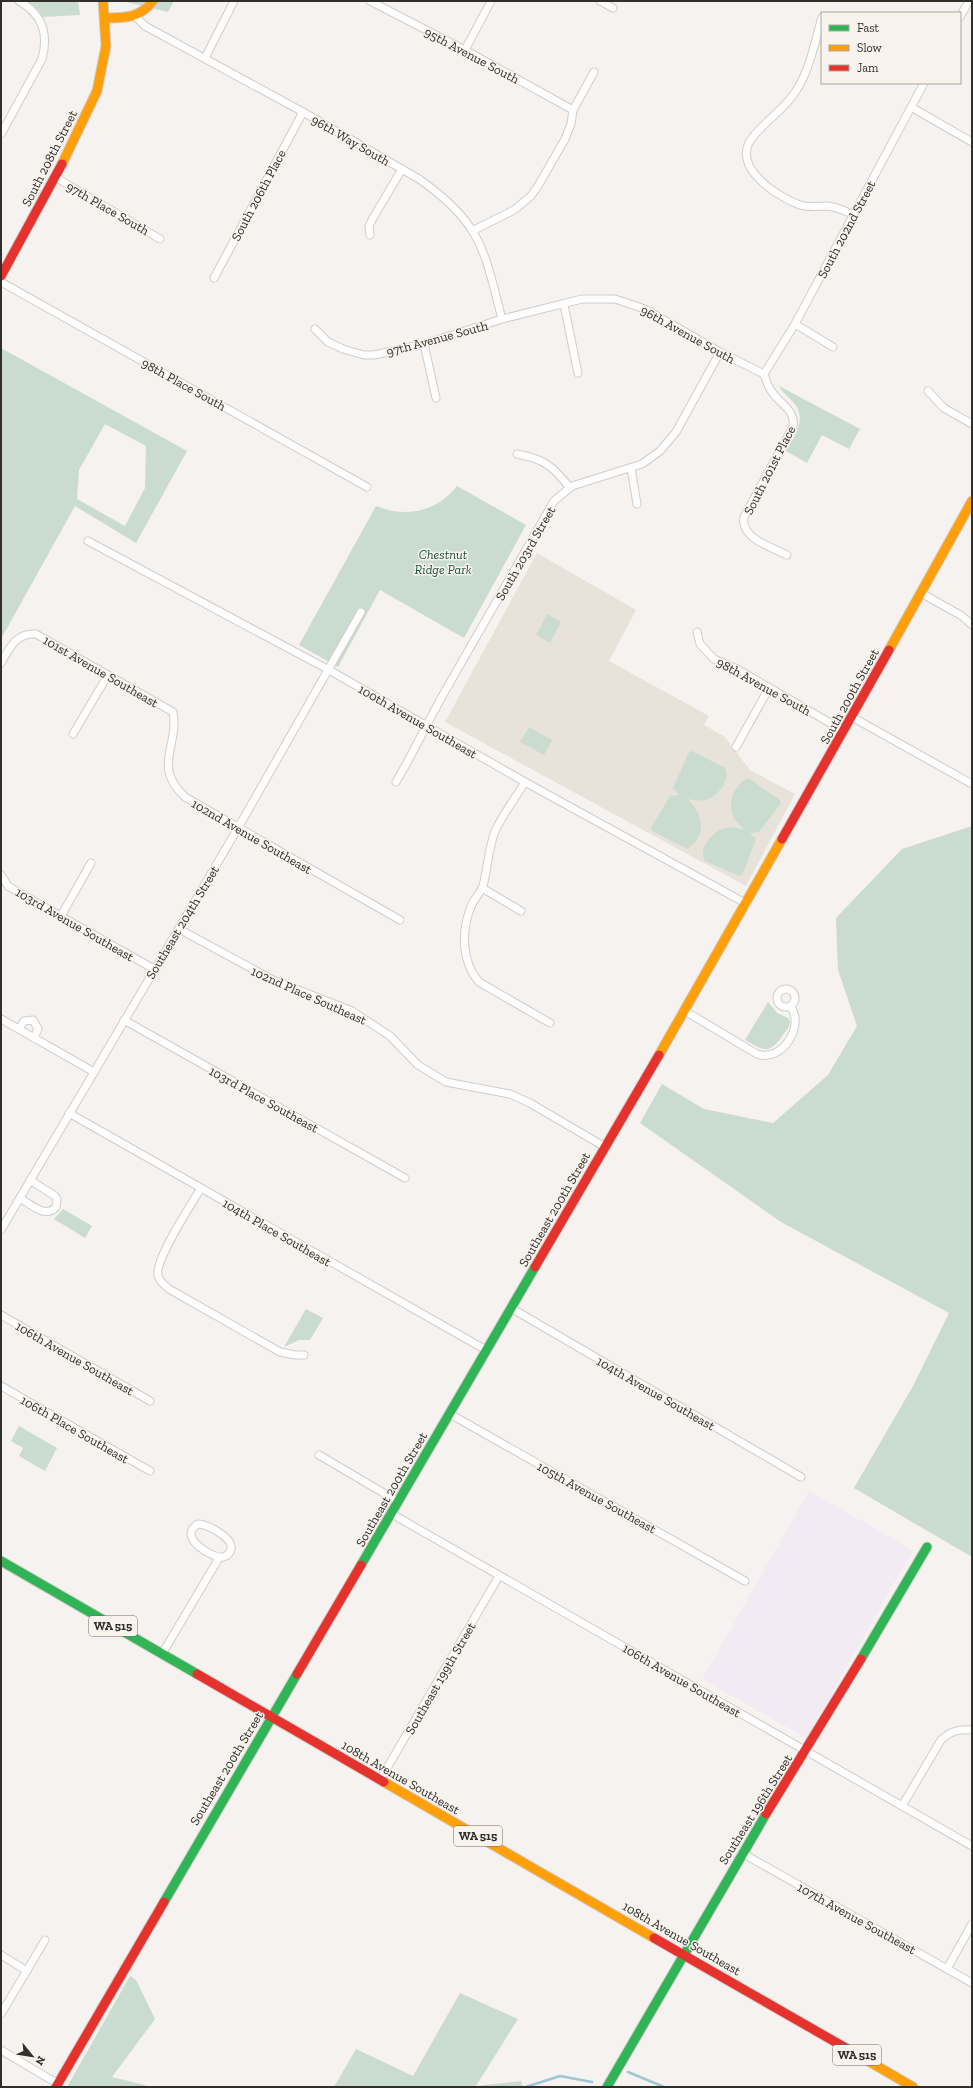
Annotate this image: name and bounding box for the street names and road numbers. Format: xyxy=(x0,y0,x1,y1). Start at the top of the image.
street label: 95th Avenue South xyxy=(422,24,522,87)
street label: South 208th Street xyxy=(19,107,80,209)
street label: 96th Way South xyxy=(309,112,393,169)
street label: South 206th Place xyxy=(228,147,289,243)
street label: South 202nd Street xyxy=(814,178,879,281)
street label: 97th Place South xyxy=(64,179,152,239)
street label: 96th Avenue South xyxy=(638,302,738,367)
street label: 97th Avenue South xyxy=(385,318,490,359)
street label: 98th Place South xyxy=(139,355,229,414)
street label: South 201st Place xyxy=(741,423,798,517)
street label: South 203rd Street xyxy=(492,503,559,603)
street label: 101st Avenue Southeast xyxy=(40,632,161,711)
street label: South 200th Street xyxy=(817,646,882,747)
street label: 98th Avenue South xyxy=(714,654,814,719)
street label: 100th Avenue Southeast xyxy=(356,681,480,762)
street label: 102nd Avenue Southeast xyxy=(189,796,315,877)
street label: Southeast 204th Street xyxy=(143,863,222,982)
street label: 103rd Avenue Southeast xyxy=(13,884,137,965)
street label: 102nd Place Southeast xyxy=(249,963,369,1028)
street label: 103rd Place Southeast xyxy=(207,1063,321,1136)
street label: Southeast 200th Street xyxy=(516,1149,593,1269)
street label: 104th Place Southeast xyxy=(220,1195,334,1270)
street label: 106th Avenue Southeast xyxy=(13,1318,137,1399)
street label: 104th Avenue Southeast xyxy=(594,1353,718,1434)
street label: 106th Place Southeast xyxy=(18,1392,132,1467)
street label: Southeast 200th Street xyxy=(353,1429,430,1549)
street label: 105th Avenue Southeast xyxy=(535,1458,659,1536)
road number: WA 515 xyxy=(89,1616,137,1636)
street label: Southeast 199th Street xyxy=(402,1619,479,1737)
street label: 106th Avenue Southeast xyxy=(620,1640,744,1721)
street label: Southeast 200th Street xyxy=(187,1709,266,1828)
street label: 108th Avenue Southeast xyxy=(339,1737,463,1818)
street label: Southeast 196th Street xyxy=(715,1751,795,1867)
road number: WA 515 xyxy=(454,1826,502,1846)
street label: 107th Avenue Southeast xyxy=(795,1880,919,1957)
street label: 108th Avenue Southeast xyxy=(620,1898,744,1979)
road number: WA 515 xyxy=(833,2045,881,2065)

